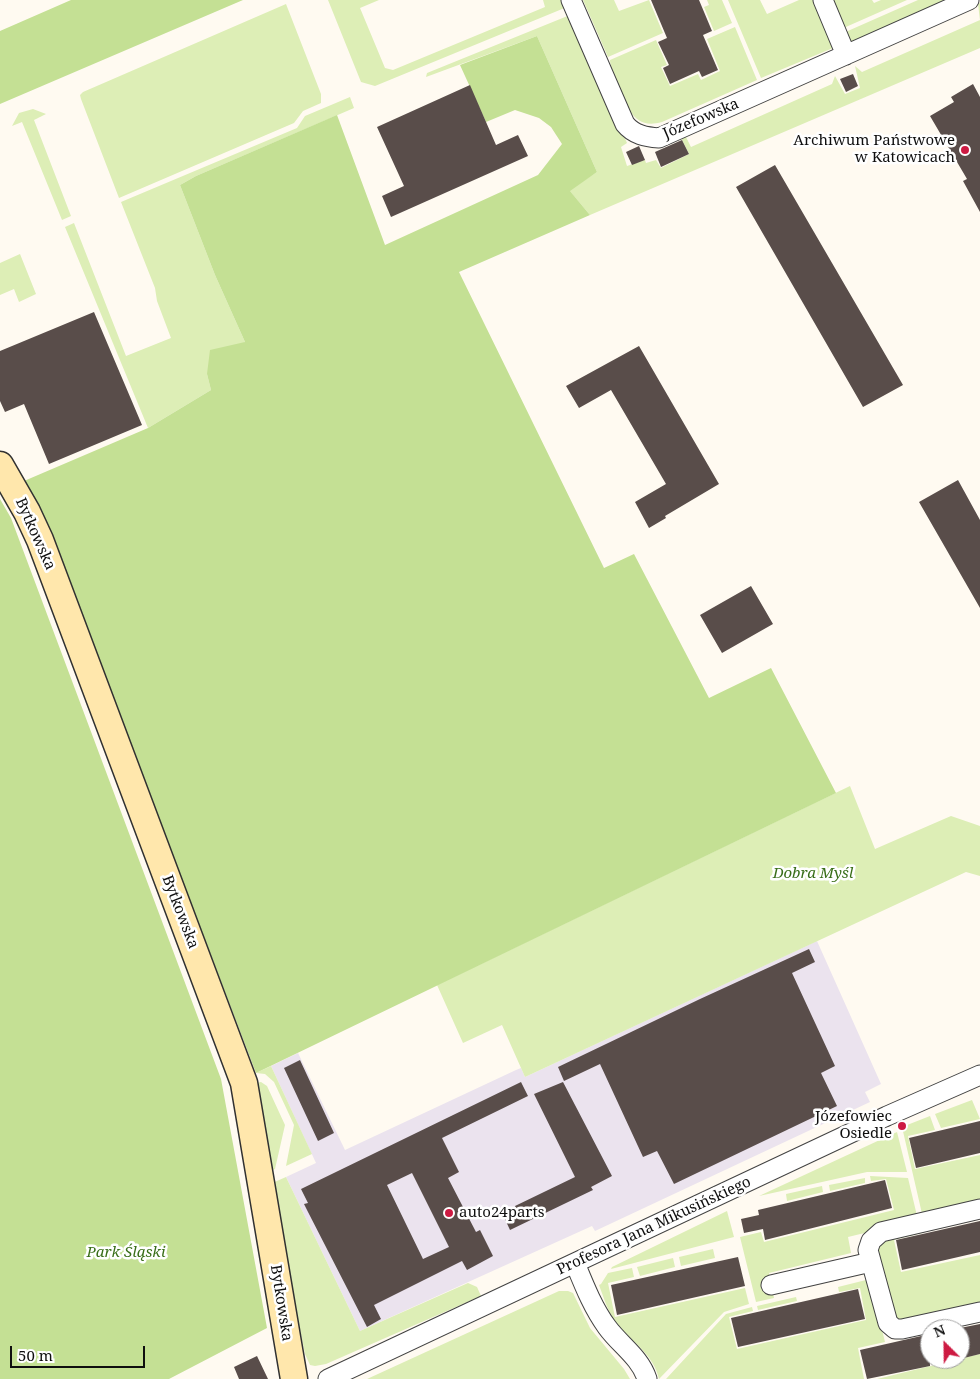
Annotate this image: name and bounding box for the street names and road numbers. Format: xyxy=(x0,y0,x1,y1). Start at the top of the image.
street label: Józefowska xyxy=(660,95,742,143)
street label: Bytkowska xyxy=(11,495,59,573)
street label: Bytkowska xyxy=(158,873,202,951)
street label: Profesora Jana Mikusińskiego xyxy=(554,1173,754,1279)
street label: Bytkowska xyxy=(266,1263,296,1343)

